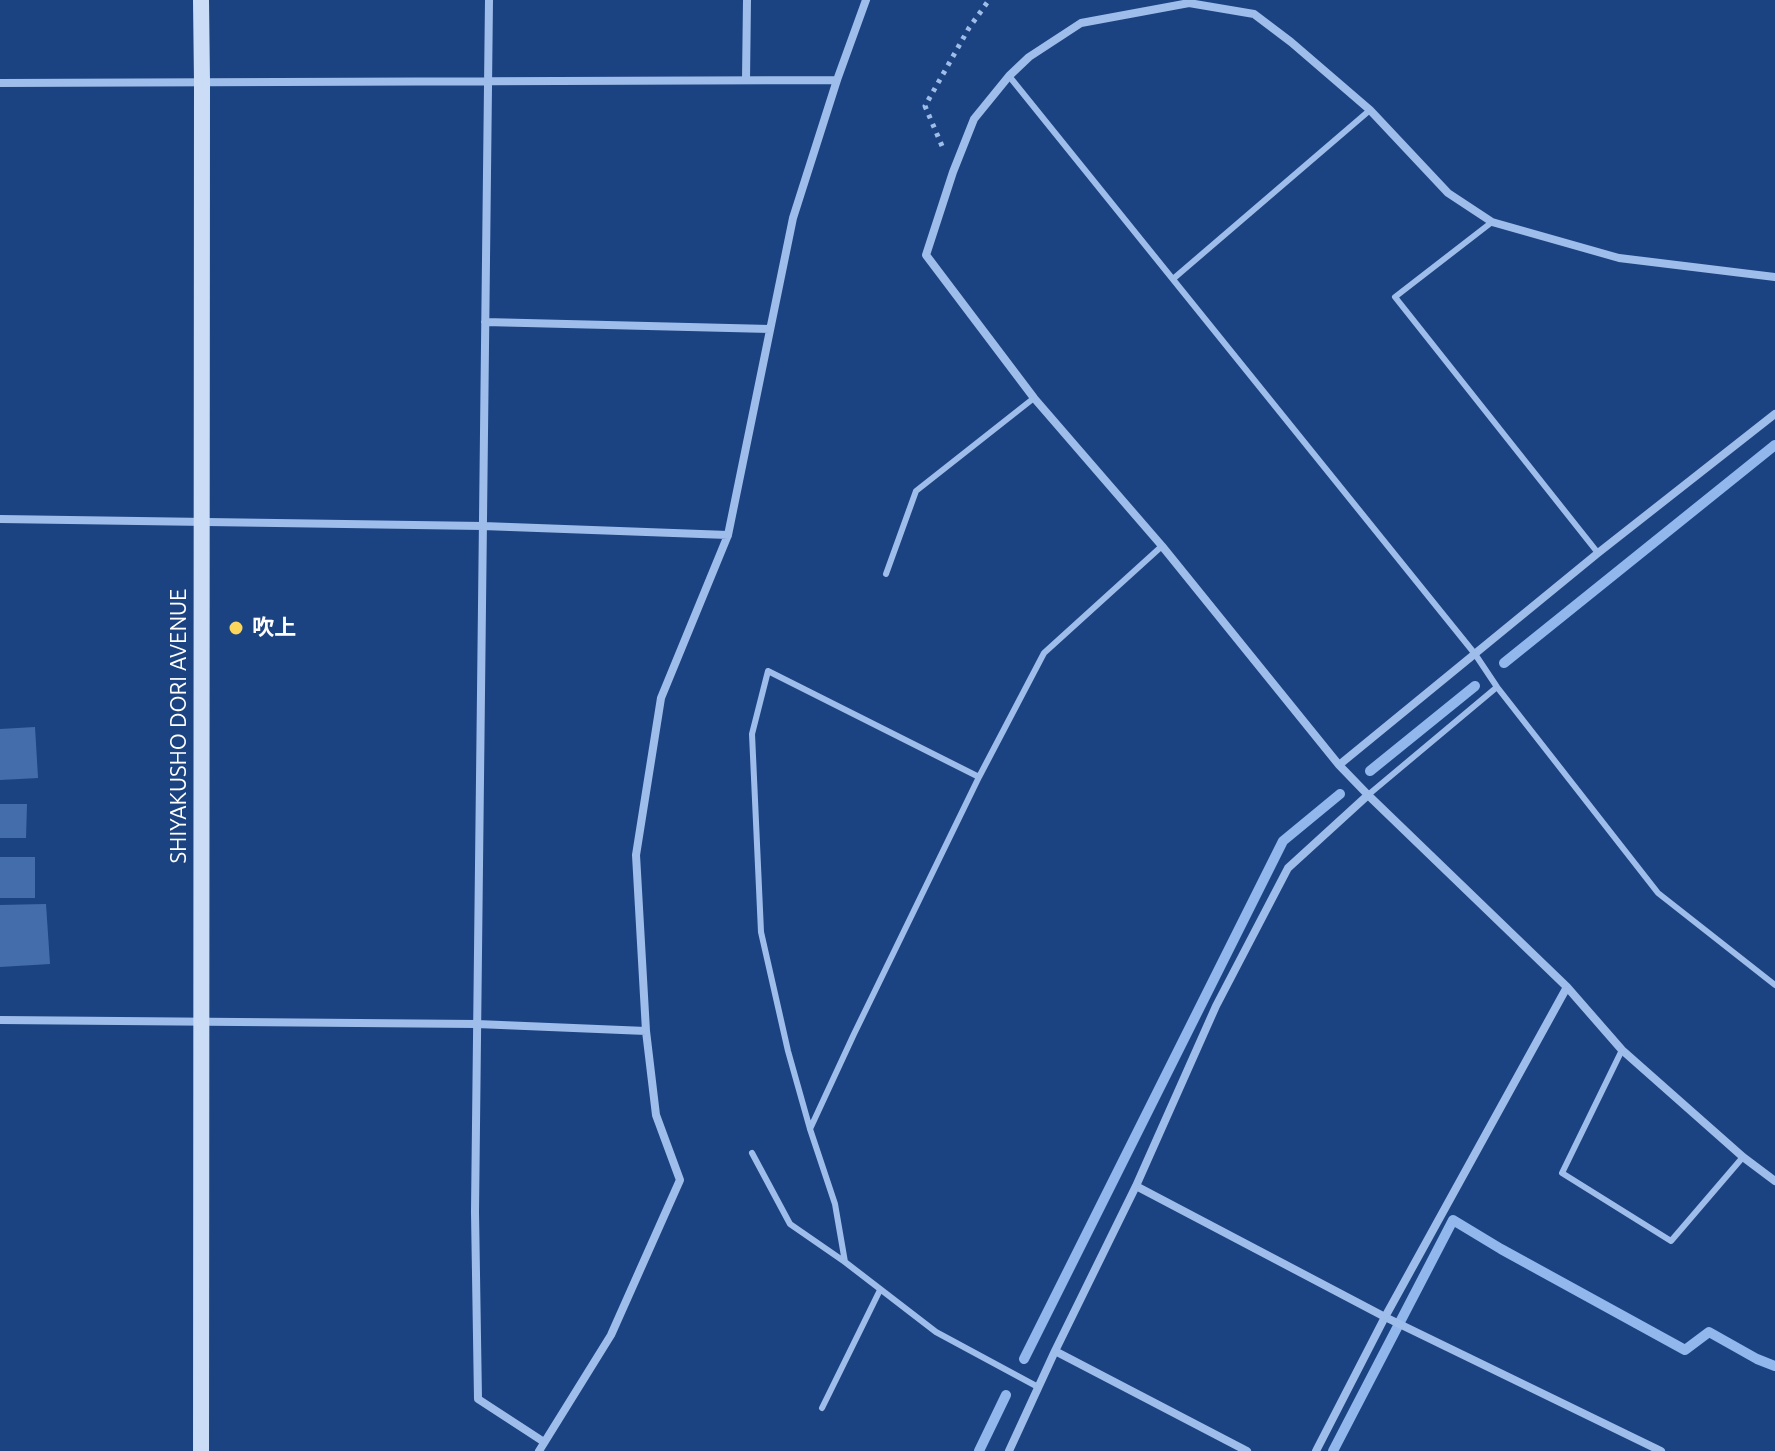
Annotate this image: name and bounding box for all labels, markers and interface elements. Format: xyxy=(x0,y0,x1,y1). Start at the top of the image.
street label: SHIYAKUSHO DORI AVENUE xyxy=(166,589,192,863)
place label: 吹上 xyxy=(252,615,296,641)
marker: 吹上 xyxy=(227,619,245,637)

